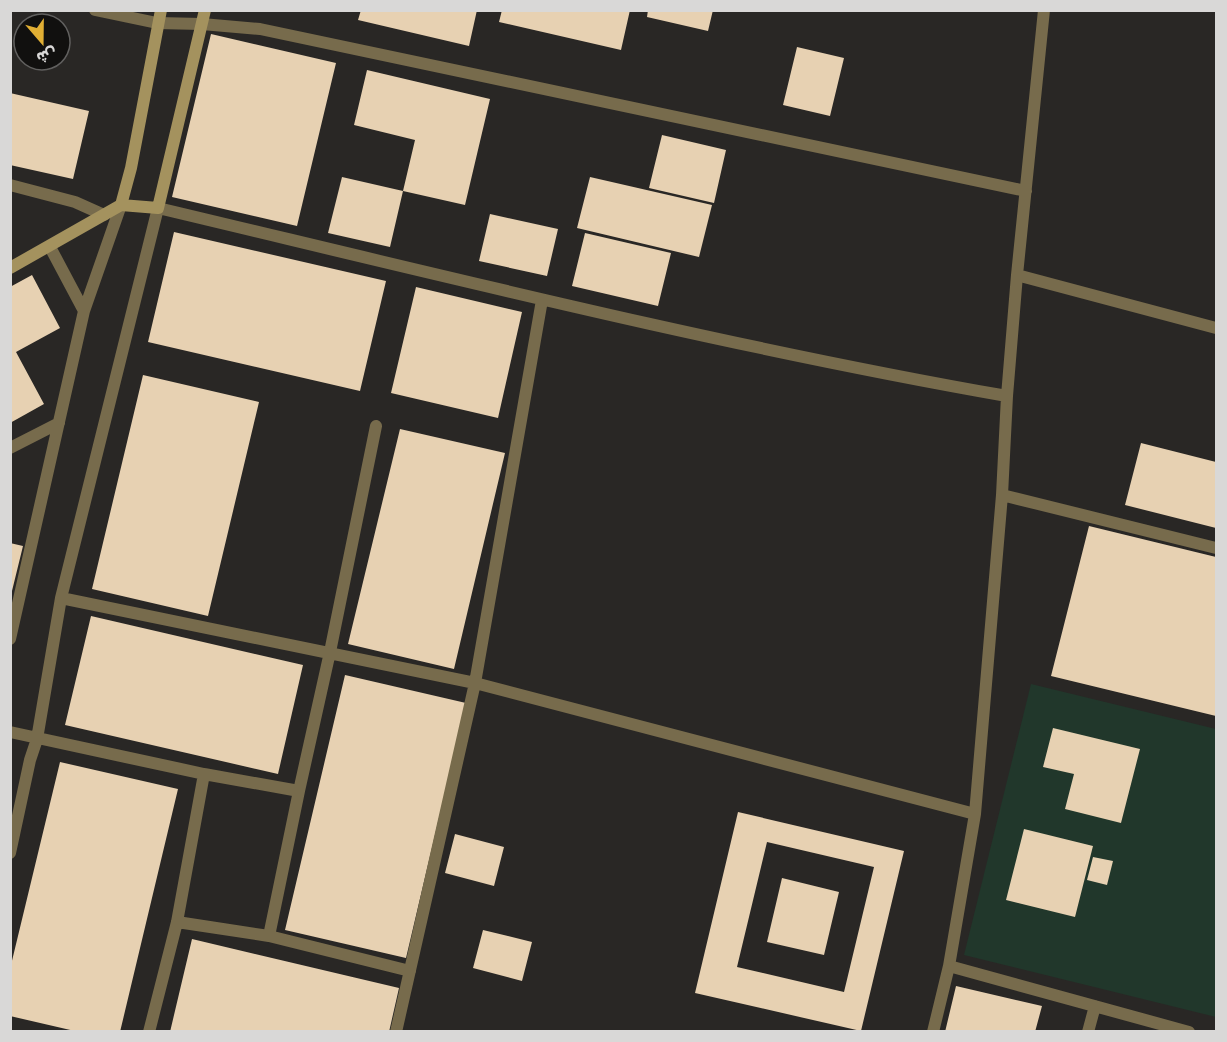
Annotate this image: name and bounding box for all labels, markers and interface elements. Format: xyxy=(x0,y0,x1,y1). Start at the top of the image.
north arrow xyxy=(12,12,72,72)
text: ش xyxy=(34,43,60,68)

